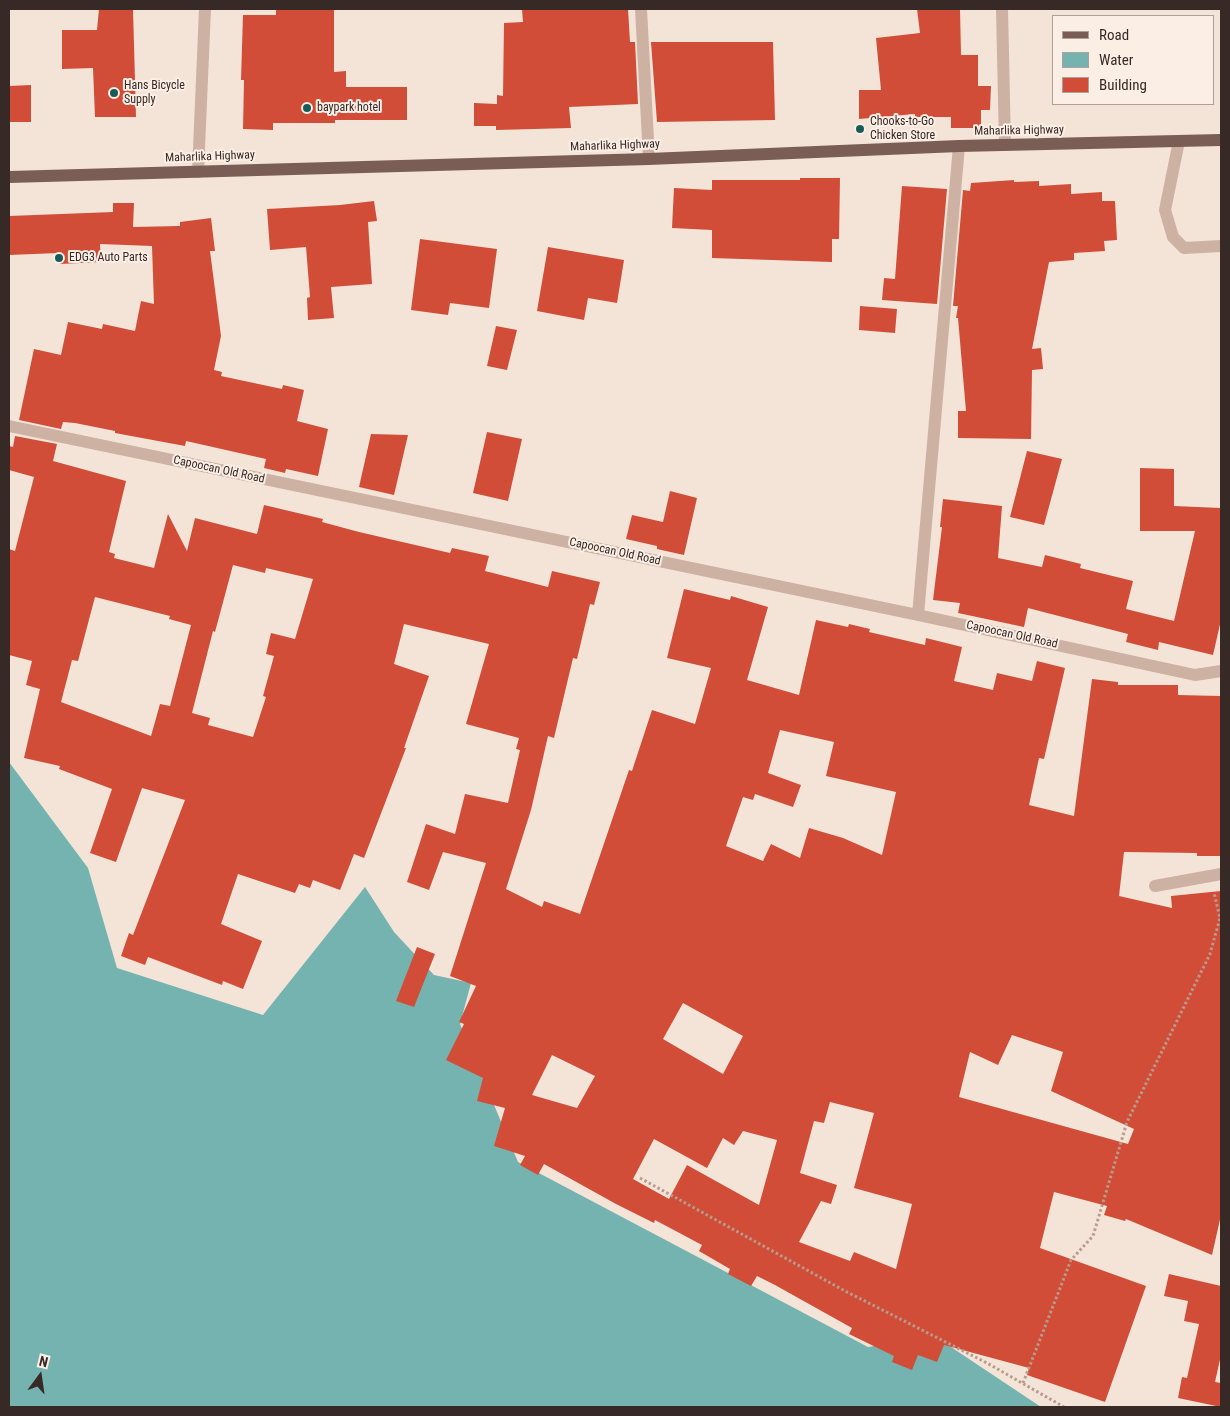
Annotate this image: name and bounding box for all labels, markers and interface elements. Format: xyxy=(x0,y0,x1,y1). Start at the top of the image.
legend xyxy=(1052,15,1215,105)
text: Road xyxy=(1099,26,1129,44)
text: Water xyxy=(1099,51,1133,69)
text: Building xyxy=(1099,76,1147,94)
place label: Hans Bicycle Supply xyxy=(124,79,185,107)
marker: Hans Bicycle Supply xyxy=(108,87,120,99)
place label: baypark hotel xyxy=(317,101,381,115)
marker: baypark hotel xyxy=(301,102,313,114)
place label: Chooks-to-Go Chicken Store xyxy=(870,115,935,143)
marker: Chooks-to-Go Chicken Store xyxy=(854,123,866,135)
street label: Maharlika Highway xyxy=(974,123,1064,139)
street label: Maharlika Highway xyxy=(570,137,660,155)
street label: Maharlika Highway xyxy=(165,148,255,166)
place label: EDG3 Auto Parts xyxy=(69,251,148,265)
marker: EDG3 Auto Parts xyxy=(53,252,65,264)
street label: Capoocan Old Road xyxy=(172,453,266,487)
street label: Capoocan Old Road xyxy=(568,535,662,569)
street label: Capoocan Old Road xyxy=(965,618,1059,652)
north arrow xyxy=(15,1351,65,1401)
text: N xyxy=(38,1353,50,1370)

